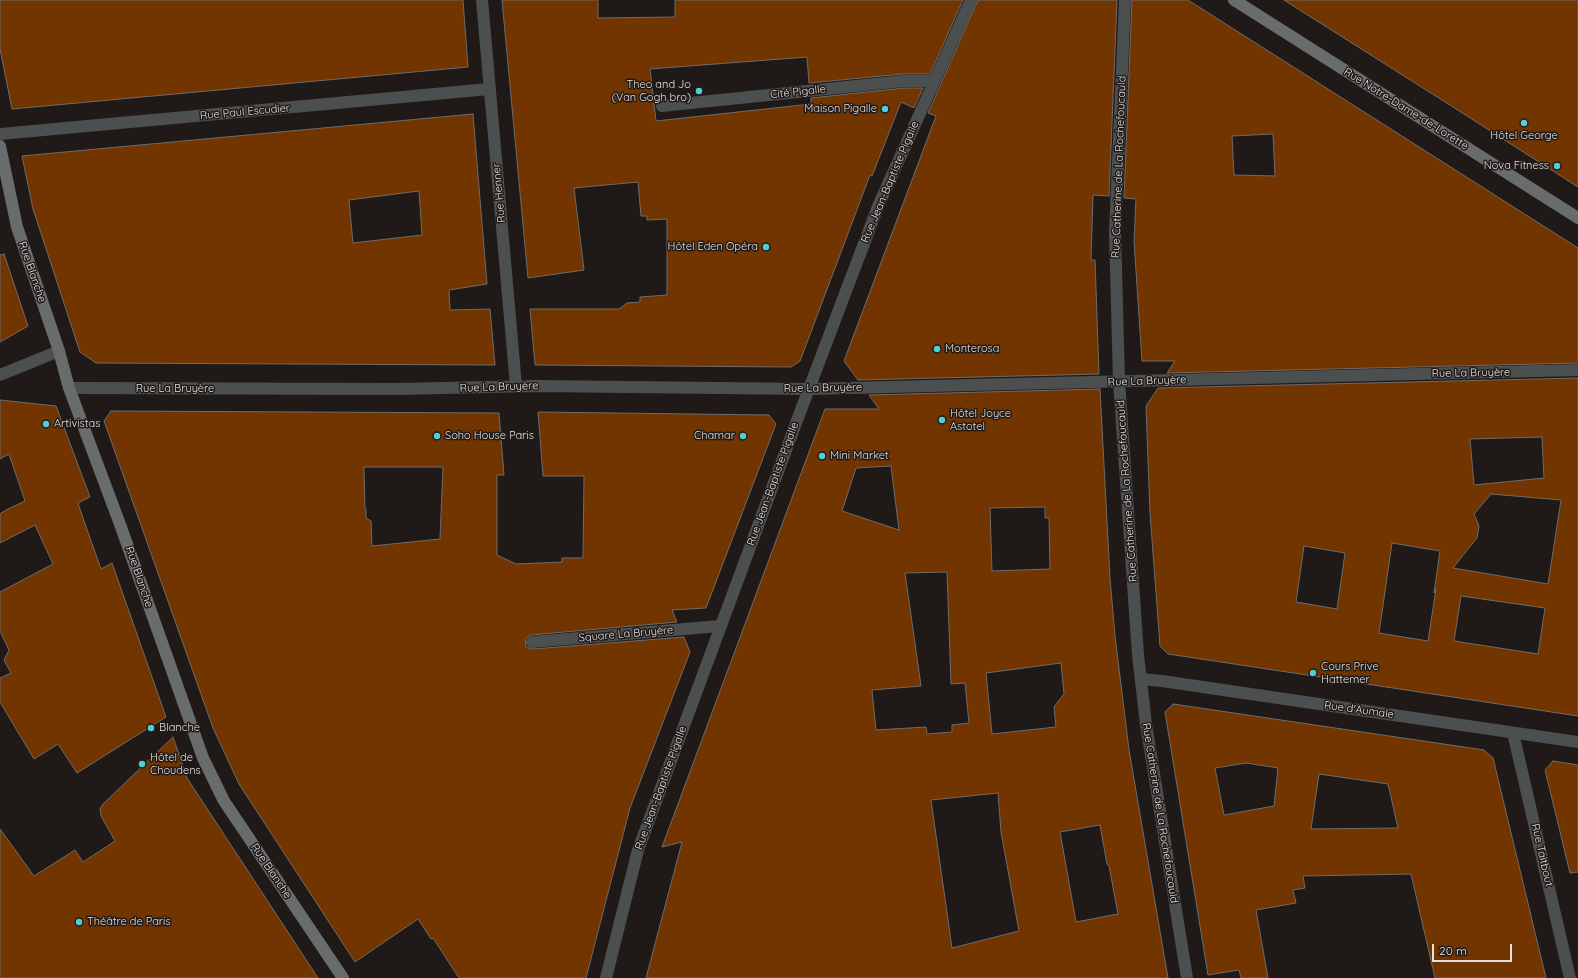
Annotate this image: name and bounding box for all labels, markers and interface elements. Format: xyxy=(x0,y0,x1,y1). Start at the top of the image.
street label: Rue Notre-Dame-de-Lorette xyxy=(1341,65,1471,153)
street label: Rue Catherine de La Rochefoucauld xyxy=(1109,76,1129,258)
place label: Theo and Jo (Van Gogh bro) xyxy=(612,78,691,104)
street label: Cité Pigalle xyxy=(769,83,827,101)
marker: Theo and Jo (Van Gogh bro) xyxy=(694,86,704,96)
street label: Rue Paul Escudier xyxy=(199,101,291,123)
place label: Maison Pigalle xyxy=(804,102,877,116)
marker: Maison Pigalle xyxy=(880,104,890,114)
marker: Hôtel George xyxy=(1519,118,1529,128)
street label: Rue Jean-Baptiste Pigalle xyxy=(858,119,922,245)
place label: Hôtel George xyxy=(1490,129,1558,143)
place label: Nova Fitness xyxy=(1484,159,1549,173)
marker: Nova Fitness xyxy=(1552,161,1562,171)
street label: Rue Henner xyxy=(490,163,508,223)
street label: Rue Blanche xyxy=(15,240,49,304)
place label: Hôtel Eden Opéra xyxy=(668,240,758,254)
marker: Hôtel Eden Opéra xyxy=(761,242,771,252)
place label: Monterosa xyxy=(945,342,1000,356)
marker: Monterosa xyxy=(932,344,942,354)
street label: Rue La Bruyère xyxy=(1432,366,1510,380)
street label: Rue La Bruyère xyxy=(1108,373,1186,389)
street label: Rue La Bruyère xyxy=(460,379,538,395)
street label: Rue La Bruyère xyxy=(784,381,862,395)
street label: Rue La Bruyère xyxy=(136,382,214,396)
street label: Rue Catherine de La Rochefoucauld xyxy=(1114,400,1140,582)
place label: Hôtel Joyce Astotel xyxy=(950,407,1011,433)
marker: Hôtel Joyce Astotel xyxy=(937,415,947,425)
place label: Artivistas xyxy=(54,417,100,431)
marker: Artivistas xyxy=(41,419,51,429)
street label: Rue Jean-Baptiste Pigalle xyxy=(744,420,802,548)
place label: Soho House Paris xyxy=(445,429,534,443)
place label: Chamar xyxy=(694,429,735,443)
marker: Soho House Paris xyxy=(432,431,442,441)
marker: Chamar xyxy=(738,431,748,441)
place label: Mini Market xyxy=(830,449,889,463)
marker: Mini Market xyxy=(817,451,827,461)
street label: Rue Blanche xyxy=(122,545,156,609)
street label: Square La Bruyère xyxy=(578,623,674,645)
place label: Cours Prive Hattemer xyxy=(1321,660,1379,686)
marker: Cours Prive Hattemer xyxy=(1308,668,1318,678)
street label: Rue d'Aumale xyxy=(1323,699,1395,721)
place label: Blanche xyxy=(159,721,200,735)
street label: Rue Catherine de La Rochefoucauld xyxy=(1139,722,1181,904)
marker: Blanche xyxy=(146,723,156,733)
street label: Rue Jean-Baptiste Pigalle xyxy=(632,724,690,852)
place label: Hôtel de Choudens xyxy=(150,751,201,777)
marker: Hôtel de Choudens xyxy=(137,759,147,769)
street label: Rue Taitbout xyxy=(1528,822,1556,888)
street label: Rue Blanche xyxy=(248,841,294,901)
place label: Théâtre de Paris xyxy=(87,915,171,929)
marker: Théâtre de Paris xyxy=(74,917,84,927)
scale bar xyxy=(1434,936,1514,962)
text: 20 m xyxy=(1439,943,1467,958)

